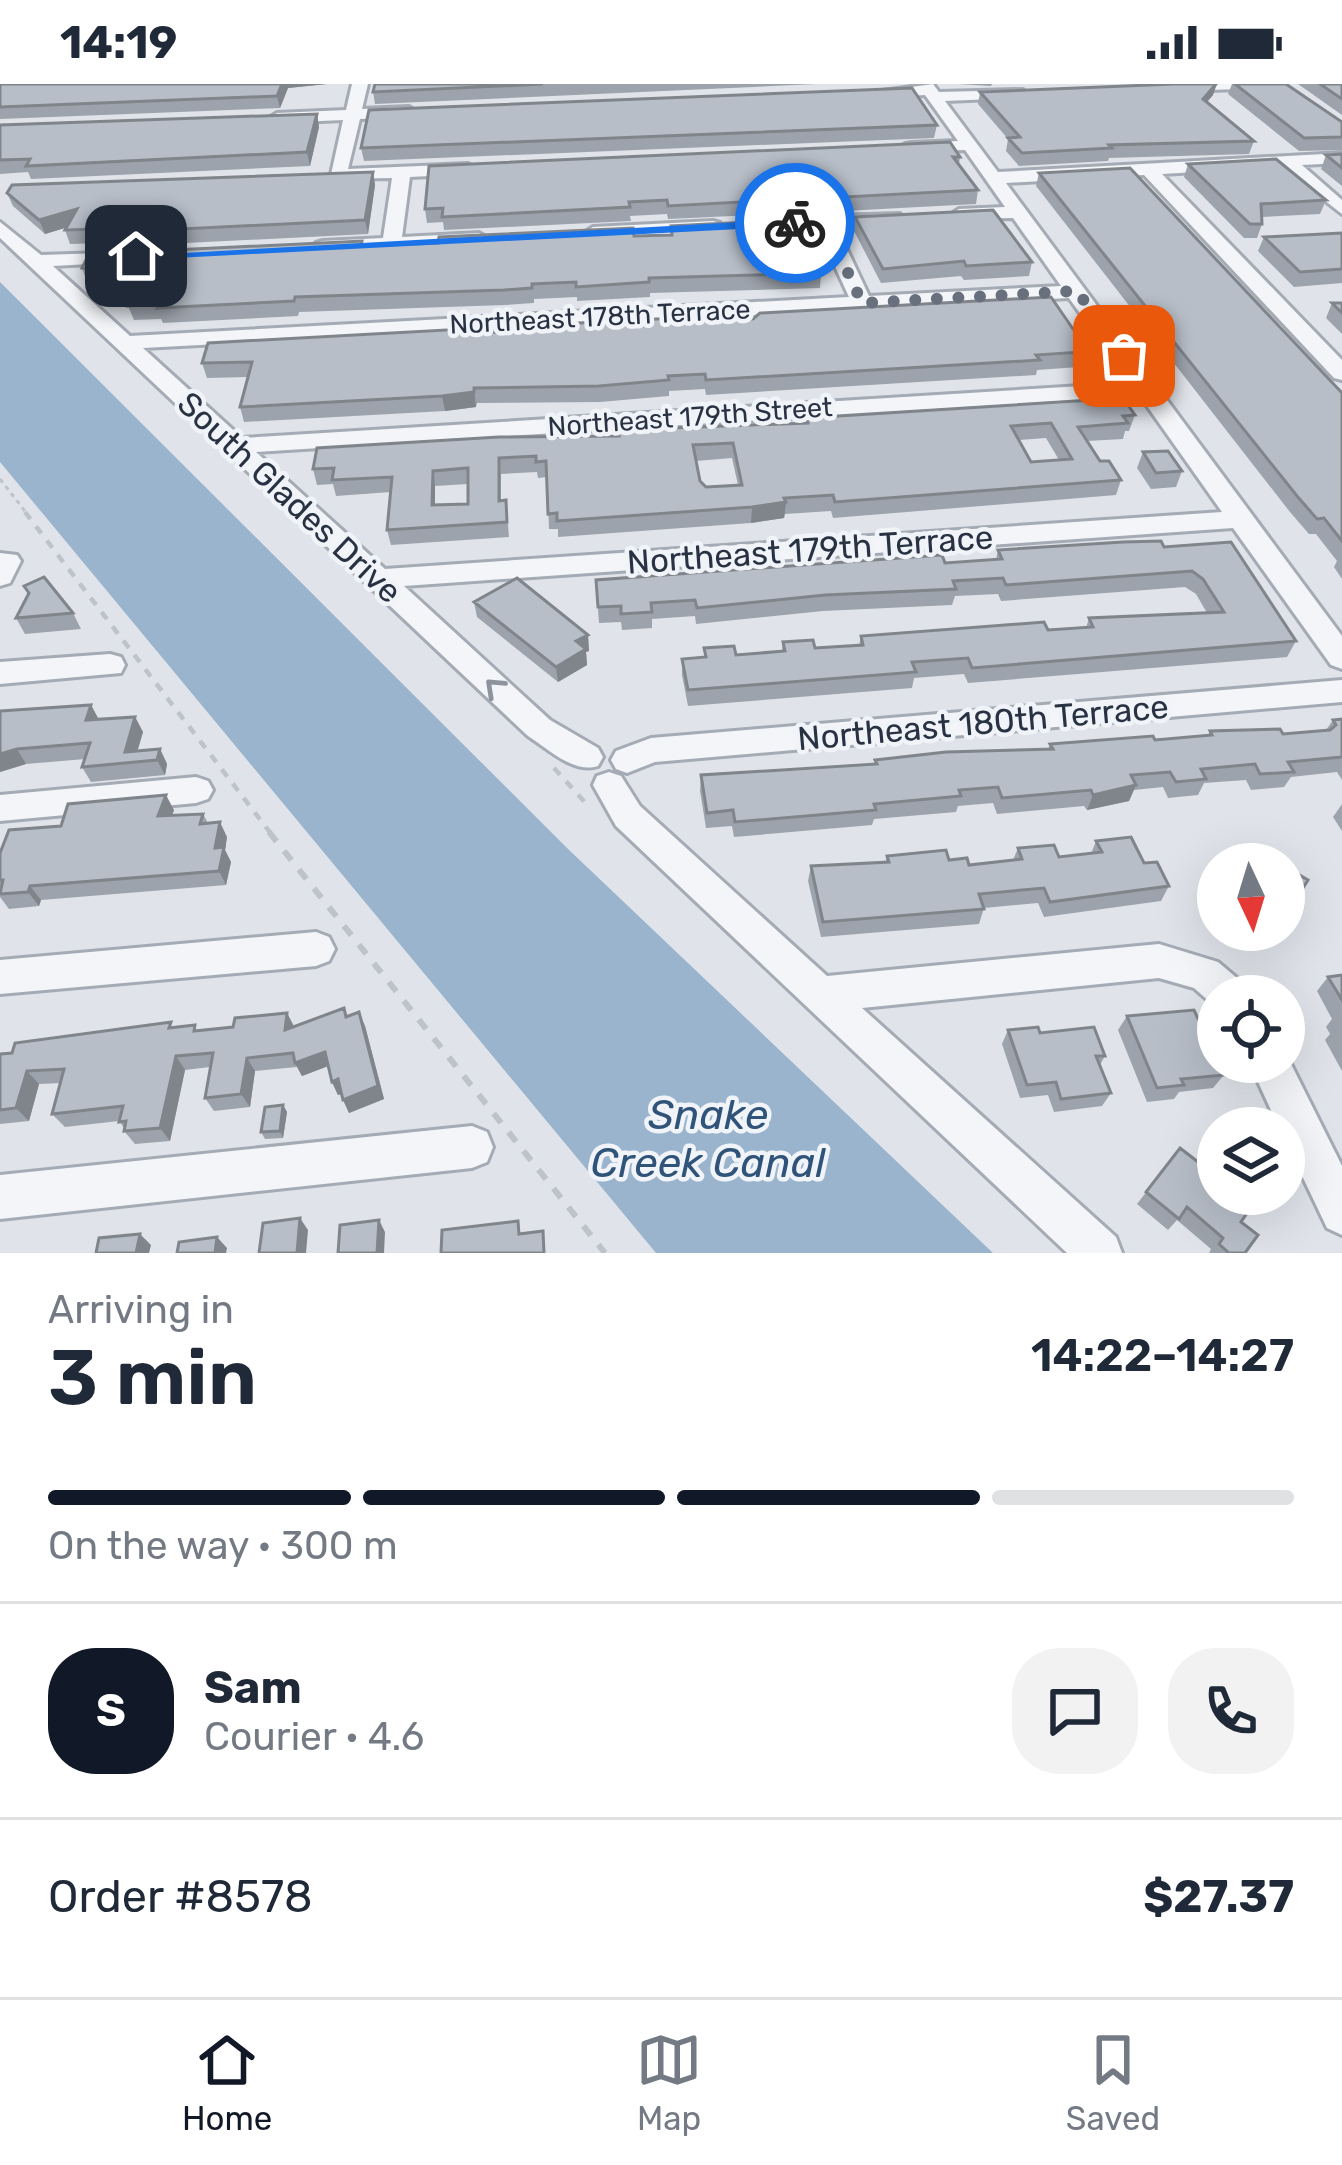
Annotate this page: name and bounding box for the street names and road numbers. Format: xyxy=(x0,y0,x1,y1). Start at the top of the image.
street label: Northeast 178th Terrace xyxy=(449,293,751,341)
street label: South Glades Drive xyxy=(170,384,410,611)
street label: Northeast 179th Street xyxy=(546,391,834,443)
street label: Northeast 179th Terrace xyxy=(626,517,994,582)
street label: Northeast 180th Terrace xyxy=(796,687,1170,758)

